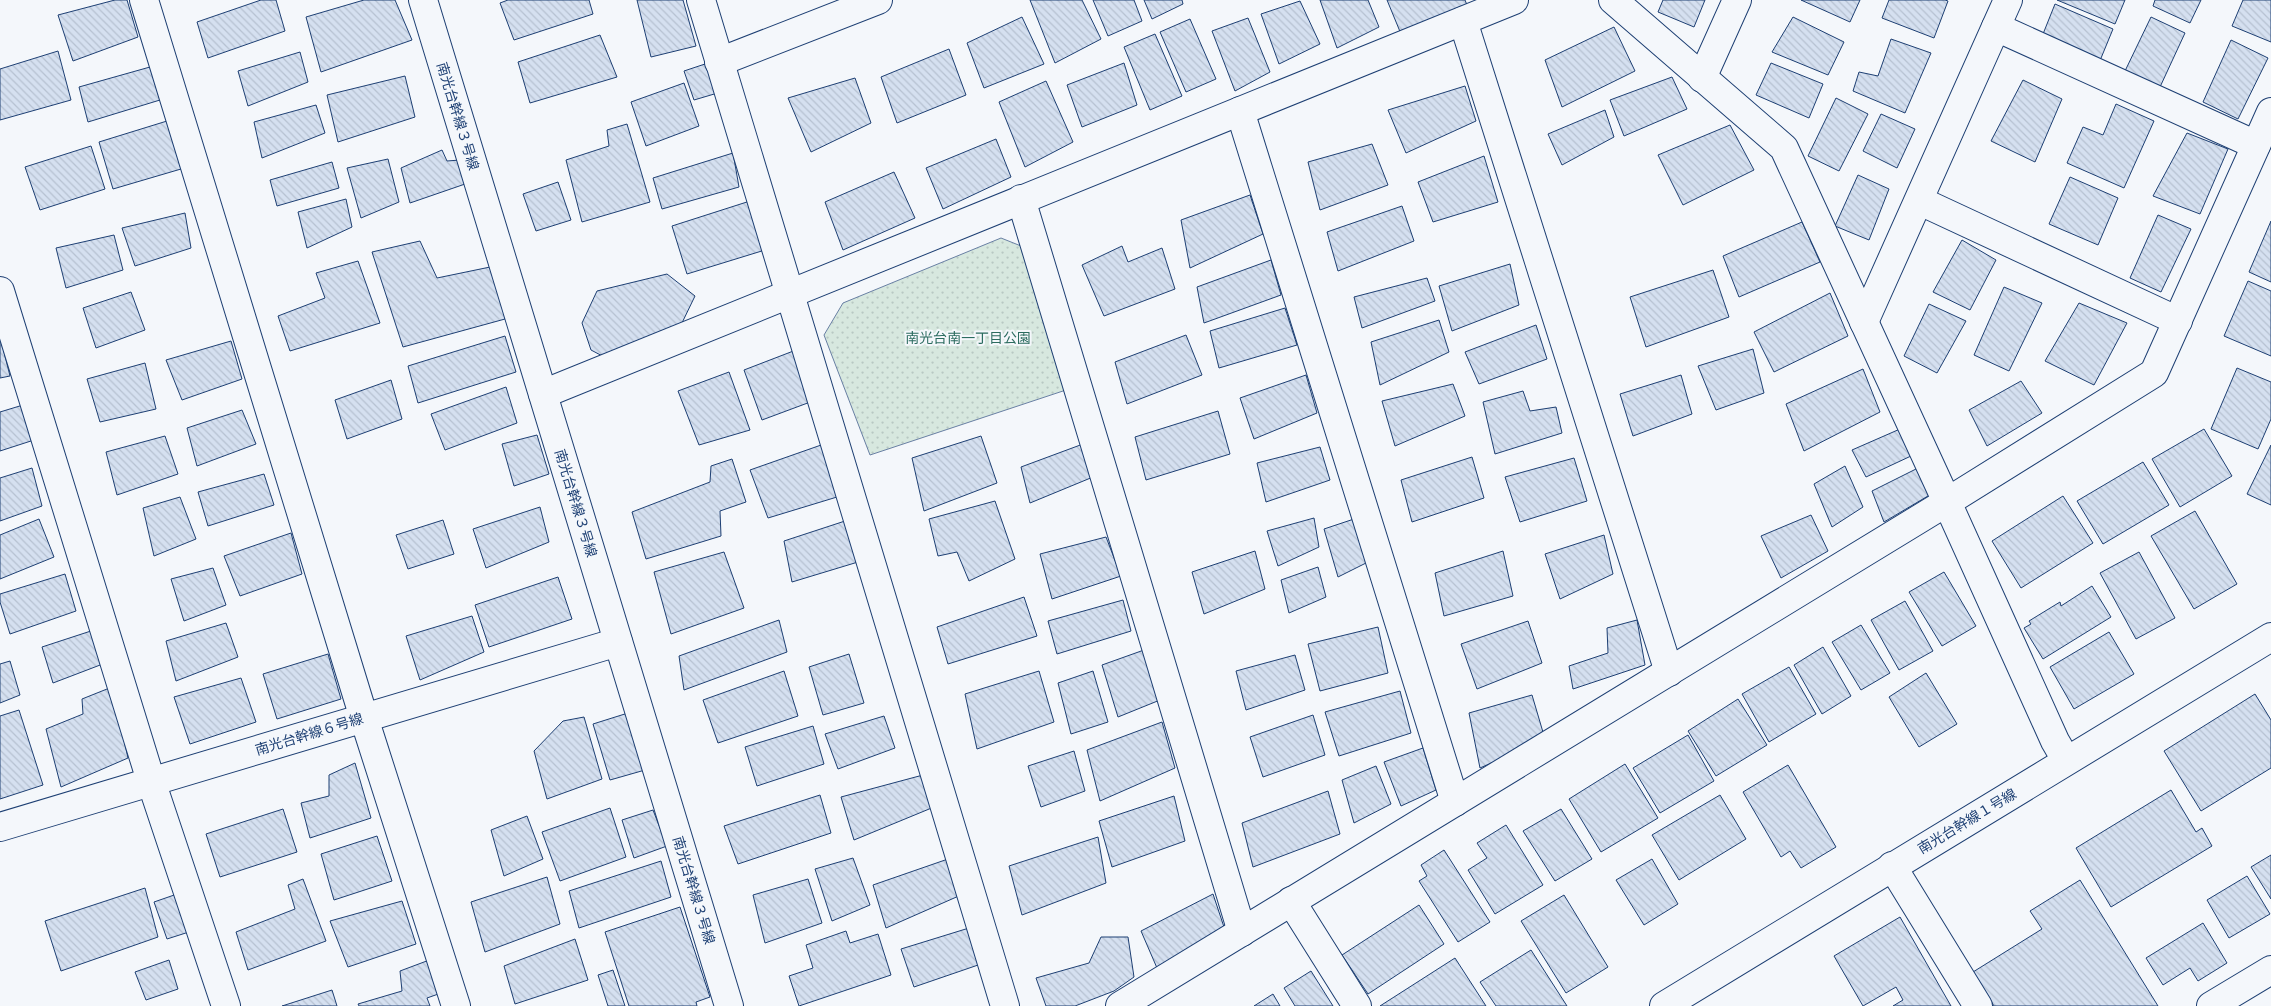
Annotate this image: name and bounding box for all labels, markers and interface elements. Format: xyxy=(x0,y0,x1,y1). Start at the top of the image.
street label: 南光台幹線３号線 xyxy=(434,60,483,172)
park label: 南光台南一丁目公園 xyxy=(905,329,1031,346)
street label: 南光台幹線３号線 xyxy=(552,447,601,559)
street label: 南光台幹線６号線 xyxy=(253,709,365,758)
street label: 南光台幹線１号線 xyxy=(1914,784,2019,857)
street label: 南光台幹線３号線 xyxy=(670,834,719,946)

